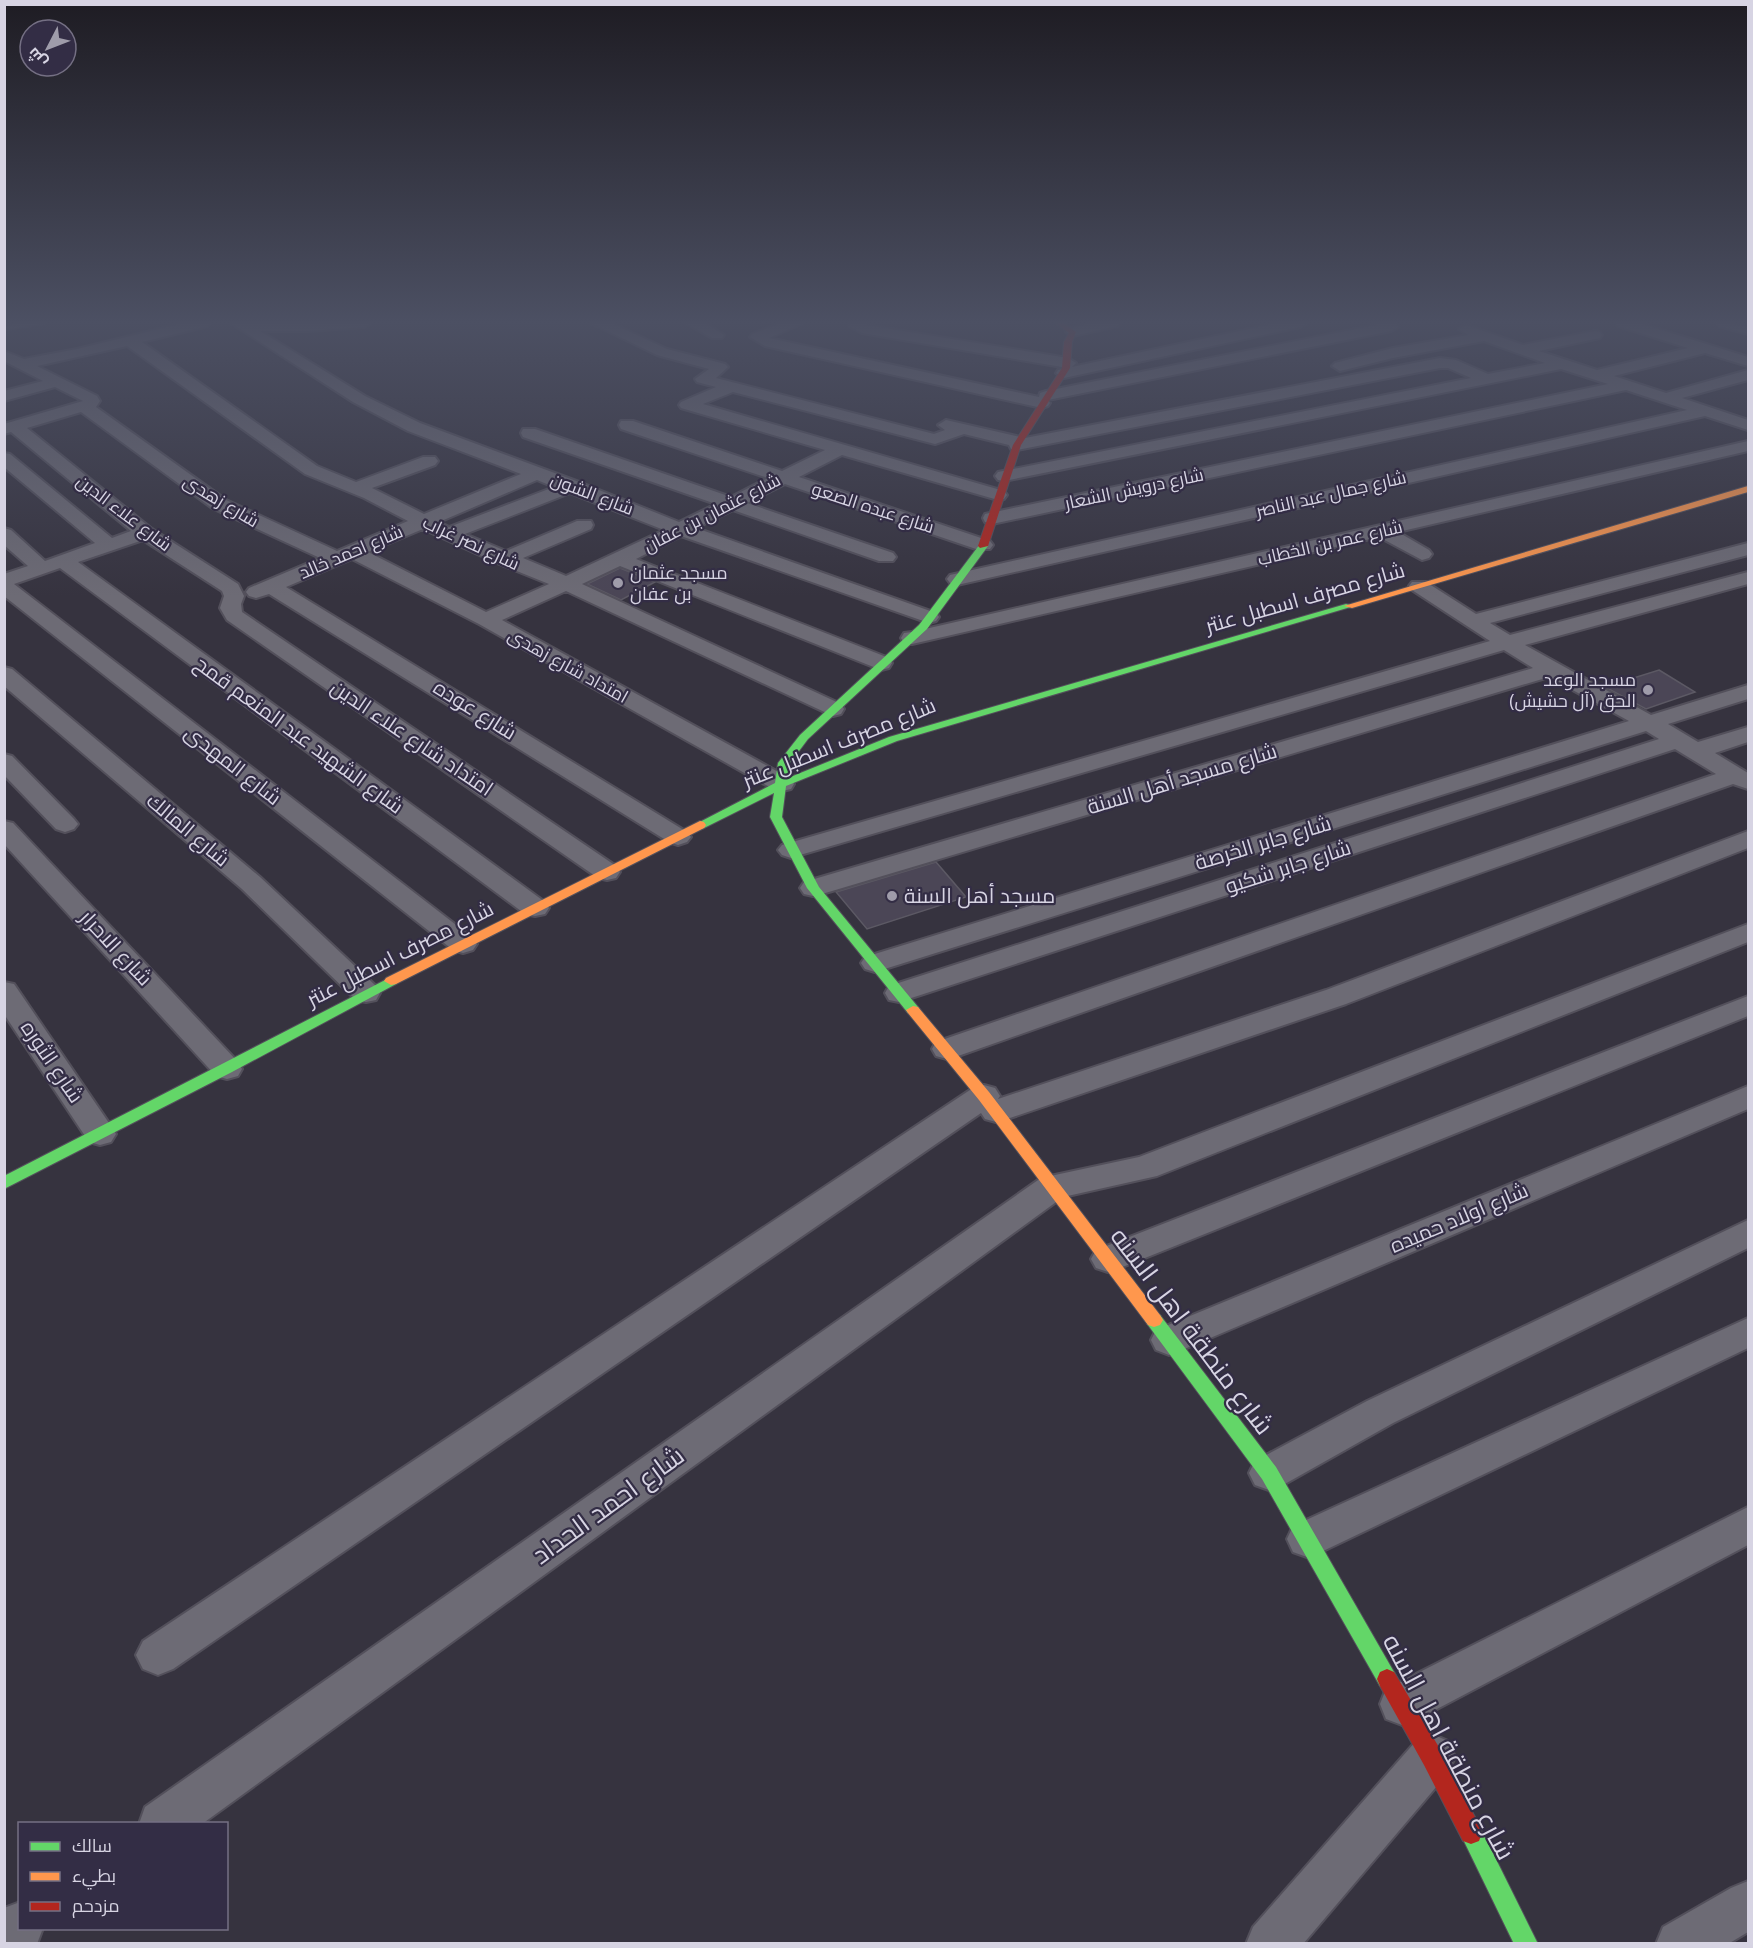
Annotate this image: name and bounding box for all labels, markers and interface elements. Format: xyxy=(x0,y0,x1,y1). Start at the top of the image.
north arrow xyxy=(18,18,78,78)
text: ش xyxy=(22,43,52,73)
street label: شارع درويش الشعار xyxy=(1061,462,1206,516)
street label: شارع جمال عبد الناصر xyxy=(1252,464,1409,523)
street label: شارع الشون xyxy=(547,466,637,521)
street label: شارع عثمان بن عفان xyxy=(639,467,785,558)
street label: شارع علاء الدين xyxy=(71,468,177,557)
street label: شارع زهدى xyxy=(179,468,264,533)
street label: شارع عبده الصعو xyxy=(809,476,938,539)
street label: شارع نصر غراب xyxy=(419,509,524,576)
street label: شارع عمر بن الخطاب xyxy=(1255,514,1405,571)
street label: شارع احمد خالد xyxy=(295,518,407,585)
street label: شارع مصرف اسطبل عنتر xyxy=(1201,555,1408,640)
place label: مسجد عثمان بن عفان xyxy=(630,560,728,605)
marker: مسجد عثمان بن عفان xyxy=(611,576,625,590)
street label: امتداد شارع زهدى xyxy=(504,622,633,709)
street label: شارع الشهيد عبد المنعم قمح xyxy=(189,649,410,820)
place label: مسجد الوعد الحق (آل حشيش) xyxy=(1509,667,1636,713)
street label: امتداد شارع علاء الدين xyxy=(325,672,499,803)
street label: شارع عوده xyxy=(428,673,522,747)
marker: مسجد الوعد الحق (آل حشيش) xyxy=(1641,683,1655,697)
street label: شارع مصرف اسطبل عنتر xyxy=(737,690,940,795)
street label: شارع المهدى xyxy=(179,718,288,812)
street label: شارع مسجد أهل السنة xyxy=(1083,736,1280,821)
street label: شارع المالك xyxy=(140,786,236,873)
street label: شارع جابر الخرصة xyxy=(1191,808,1335,877)
street label: شارع جابر شكيو xyxy=(1221,833,1355,901)
place label: مسجد أهل السنة xyxy=(904,881,1055,909)
marker: مسجد أهل السنة xyxy=(885,889,899,903)
street label: شارع مصرف اسطبل عنتر xyxy=(300,894,498,1014)
street label: شارع الاحرار xyxy=(73,903,159,992)
street label: شارع الثوره xyxy=(14,1015,91,1109)
street label: شارع اولاد حميده xyxy=(1385,1175,1533,1260)
street label: شارع منطقة اهل السنه xyxy=(1103,1219,1283,1442)
street label: شارع احمد الحداد xyxy=(524,1437,691,1572)
street label: شارع منطقة اهل السنه xyxy=(1375,1627,1525,1866)
legend xyxy=(18,1822,228,1930)
text: سالك xyxy=(72,1833,112,1857)
text: بطيء xyxy=(72,1863,116,1890)
text: مزدحم xyxy=(72,1893,120,1918)

